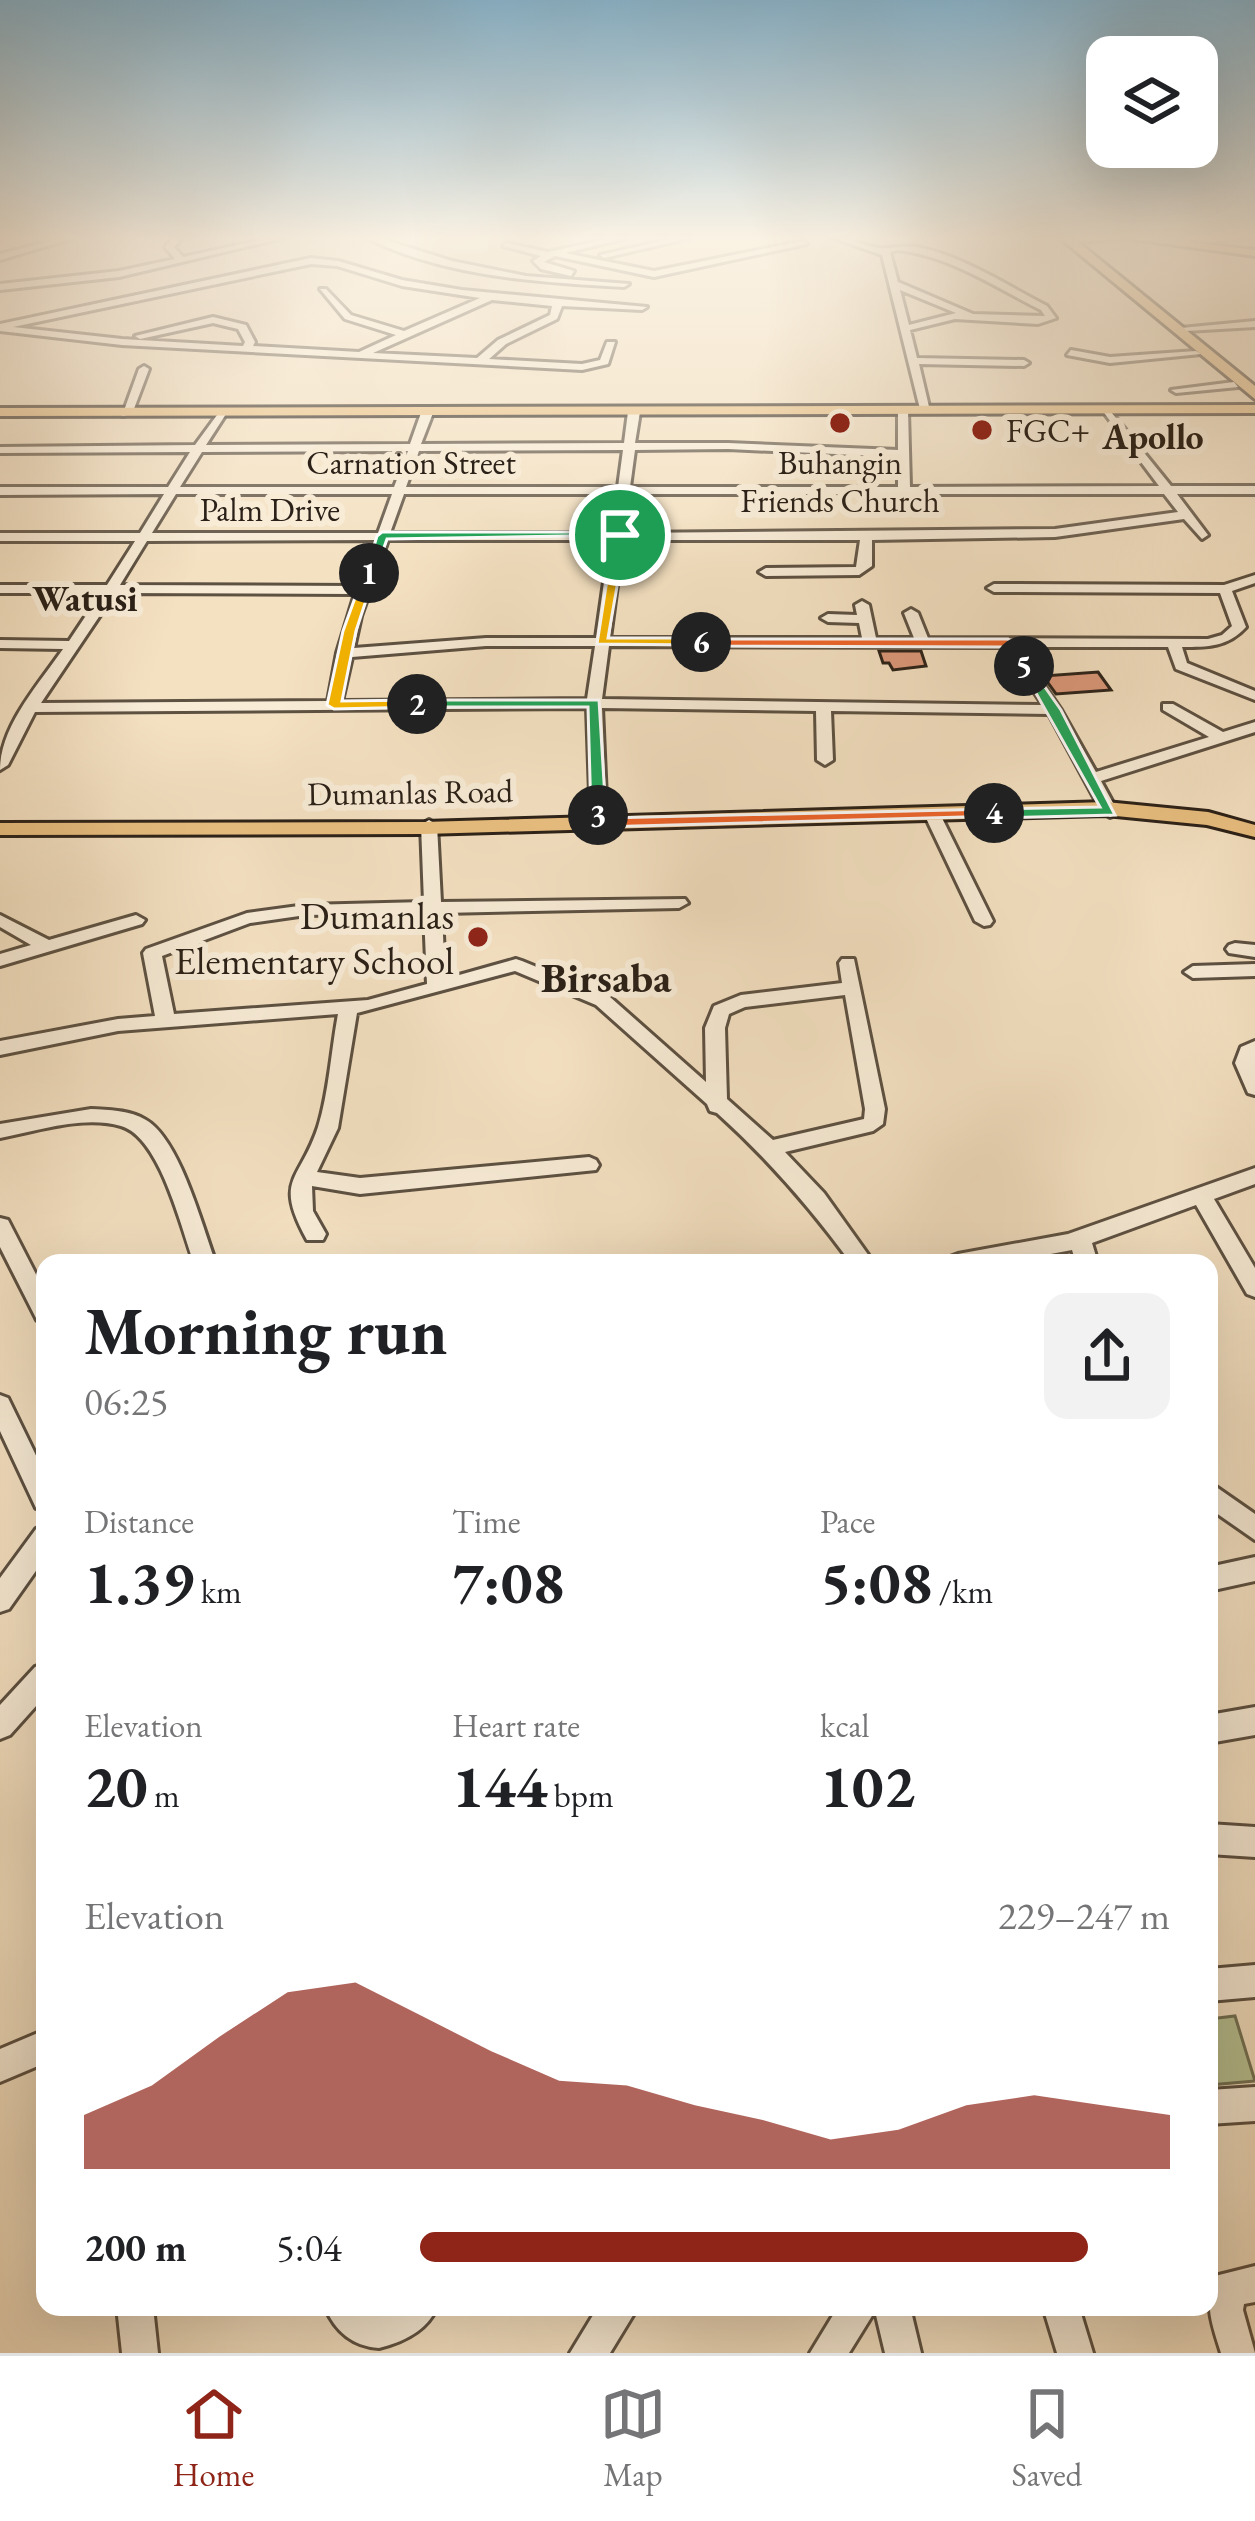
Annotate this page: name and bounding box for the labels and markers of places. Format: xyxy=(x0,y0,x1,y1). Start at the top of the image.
place label: FGC+ xyxy=(1006,409,1090,452)
marker: Buhangin Friends Church xyxy=(827,410,853,436)
marker: FGC+ xyxy=(969,417,995,443)
place label: Buhangin Friends Church xyxy=(740,441,940,522)
pin xyxy=(569,484,671,586)
pin: 1 xyxy=(339,543,399,603)
pin: 6 xyxy=(671,612,731,672)
pin: 5 xyxy=(994,636,1054,696)
pin: 2 xyxy=(387,674,447,734)
pin: 4 xyxy=(964,783,1024,843)
pin: 3 xyxy=(568,785,628,845)
place label: Dumanlas Elementary School xyxy=(174,890,454,986)
marker: Dumanlas Elementary School xyxy=(465,924,491,950)

